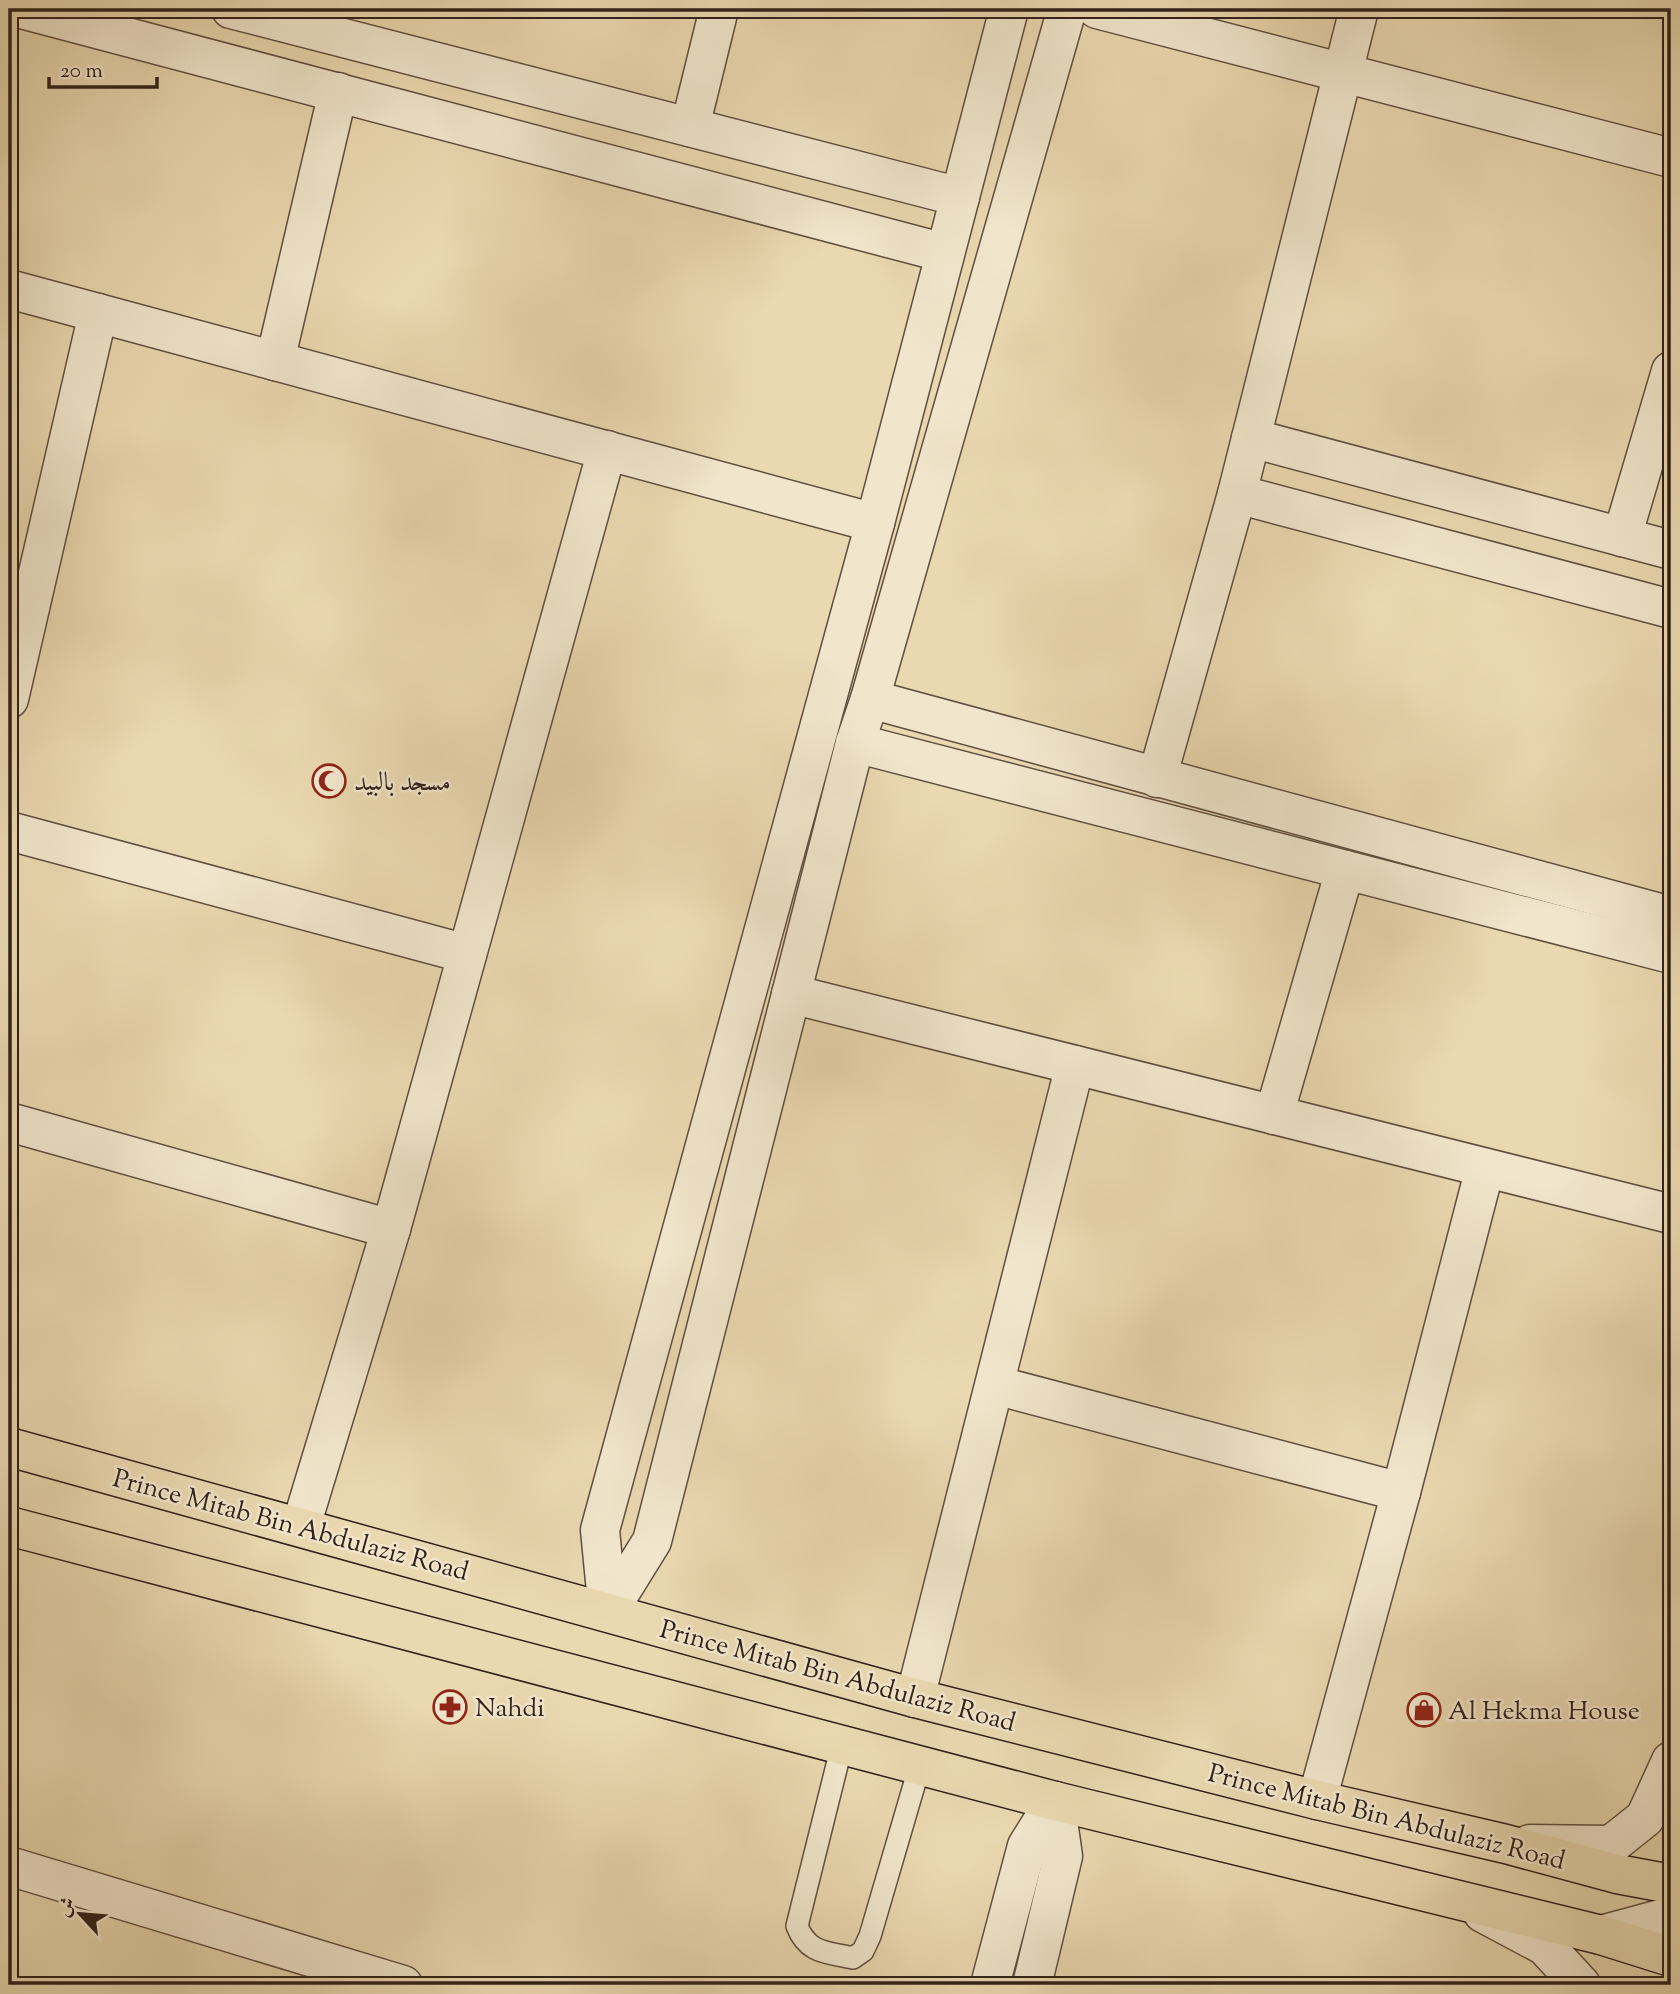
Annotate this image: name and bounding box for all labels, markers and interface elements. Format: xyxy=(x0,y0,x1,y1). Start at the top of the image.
scale bar xyxy=(49,46,158,90)
text: 20 m xyxy=(60,57,103,87)
mosque icon: مسجد بالبيد xyxy=(310,762,348,800)
place label: مسجد بالبيد xyxy=(354,765,451,802)
street label: Prince Mitab Bin Abdulaziz Road xyxy=(108,1461,473,1592)
street label: Prince Mitab Bin Abdulaziz Road xyxy=(655,1612,1020,1743)
pharmacy icon: Nahdi xyxy=(431,1688,469,1726)
place label: Nahdi xyxy=(475,1691,545,1728)
shop icon: Al Hekma House xyxy=(1405,1691,1443,1729)
place label: Al Hekma House xyxy=(1448,1694,1640,1731)
street label: Prince Mitab Bin Abdulaziz Road xyxy=(1204,1756,1569,1881)
north arrow xyxy=(46,1878,116,1948)
text: ش xyxy=(51,1893,83,1922)

